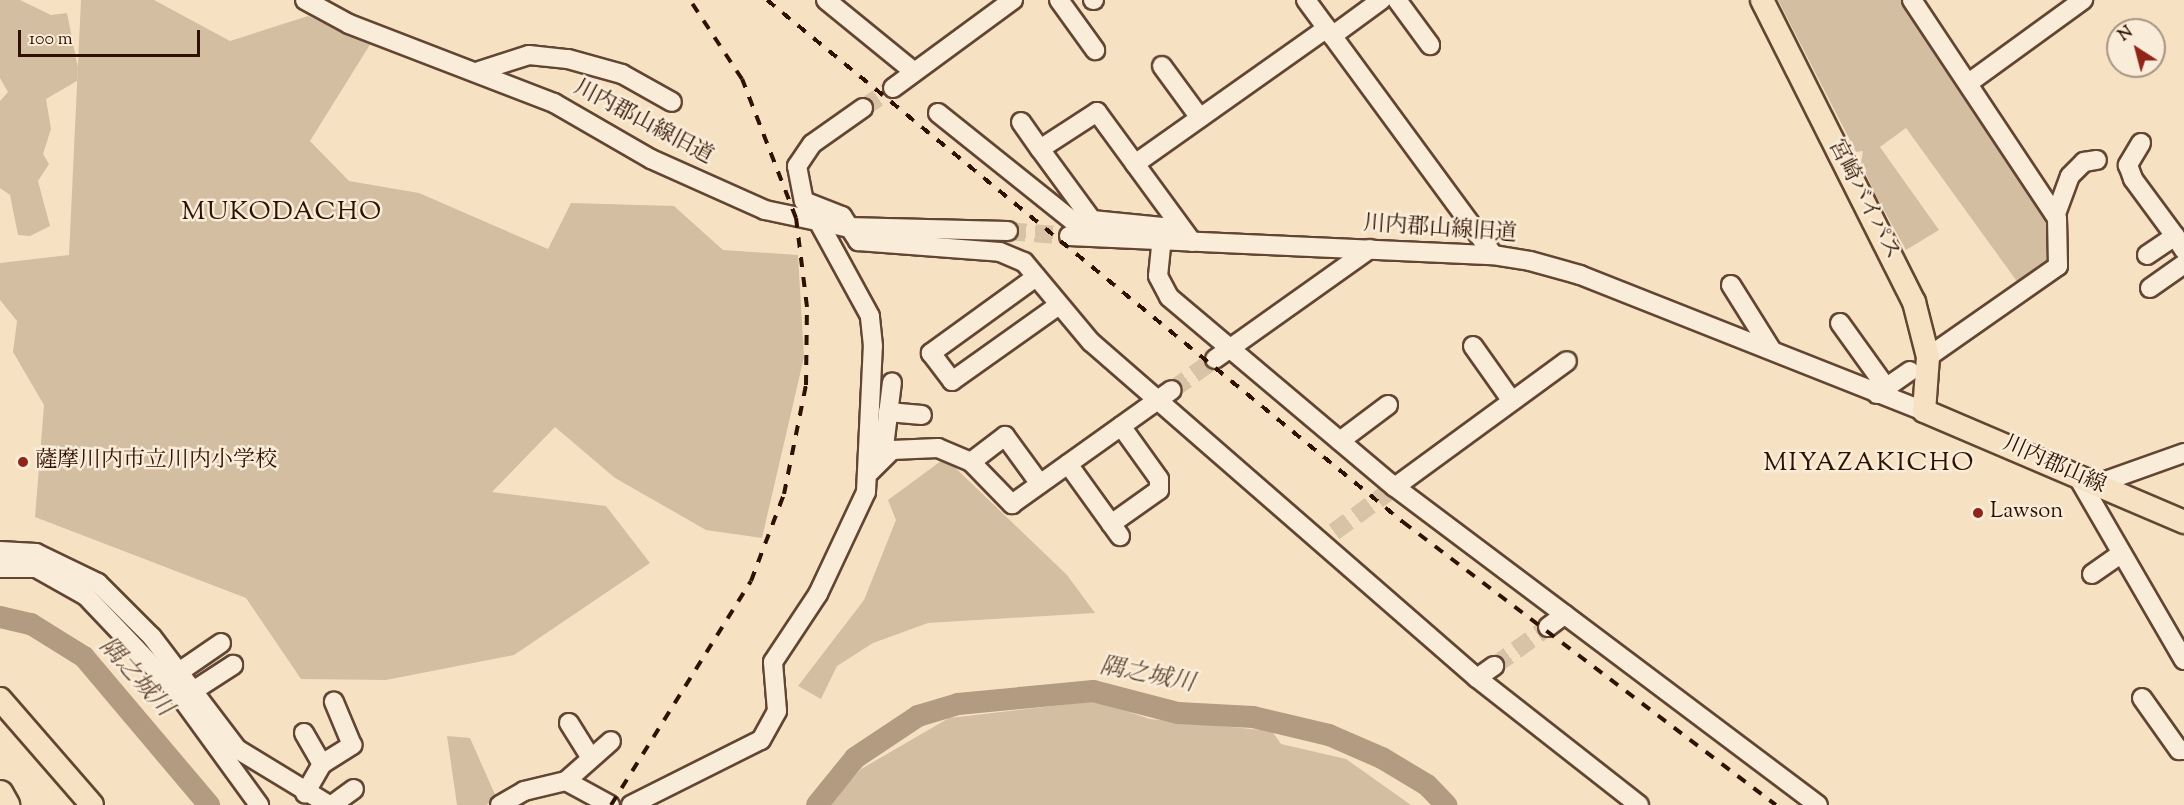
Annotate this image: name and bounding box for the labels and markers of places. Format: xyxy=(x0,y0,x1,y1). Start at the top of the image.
place label: 薩摩川内市立川内小学校 xyxy=(35,449,277,475)
marker: 薩摩川内市立川内小学校 xyxy=(16,455,30,469)
place label: Lawson xyxy=(1990,500,2063,526)
marker: Lawson xyxy=(1971,506,1985,520)

